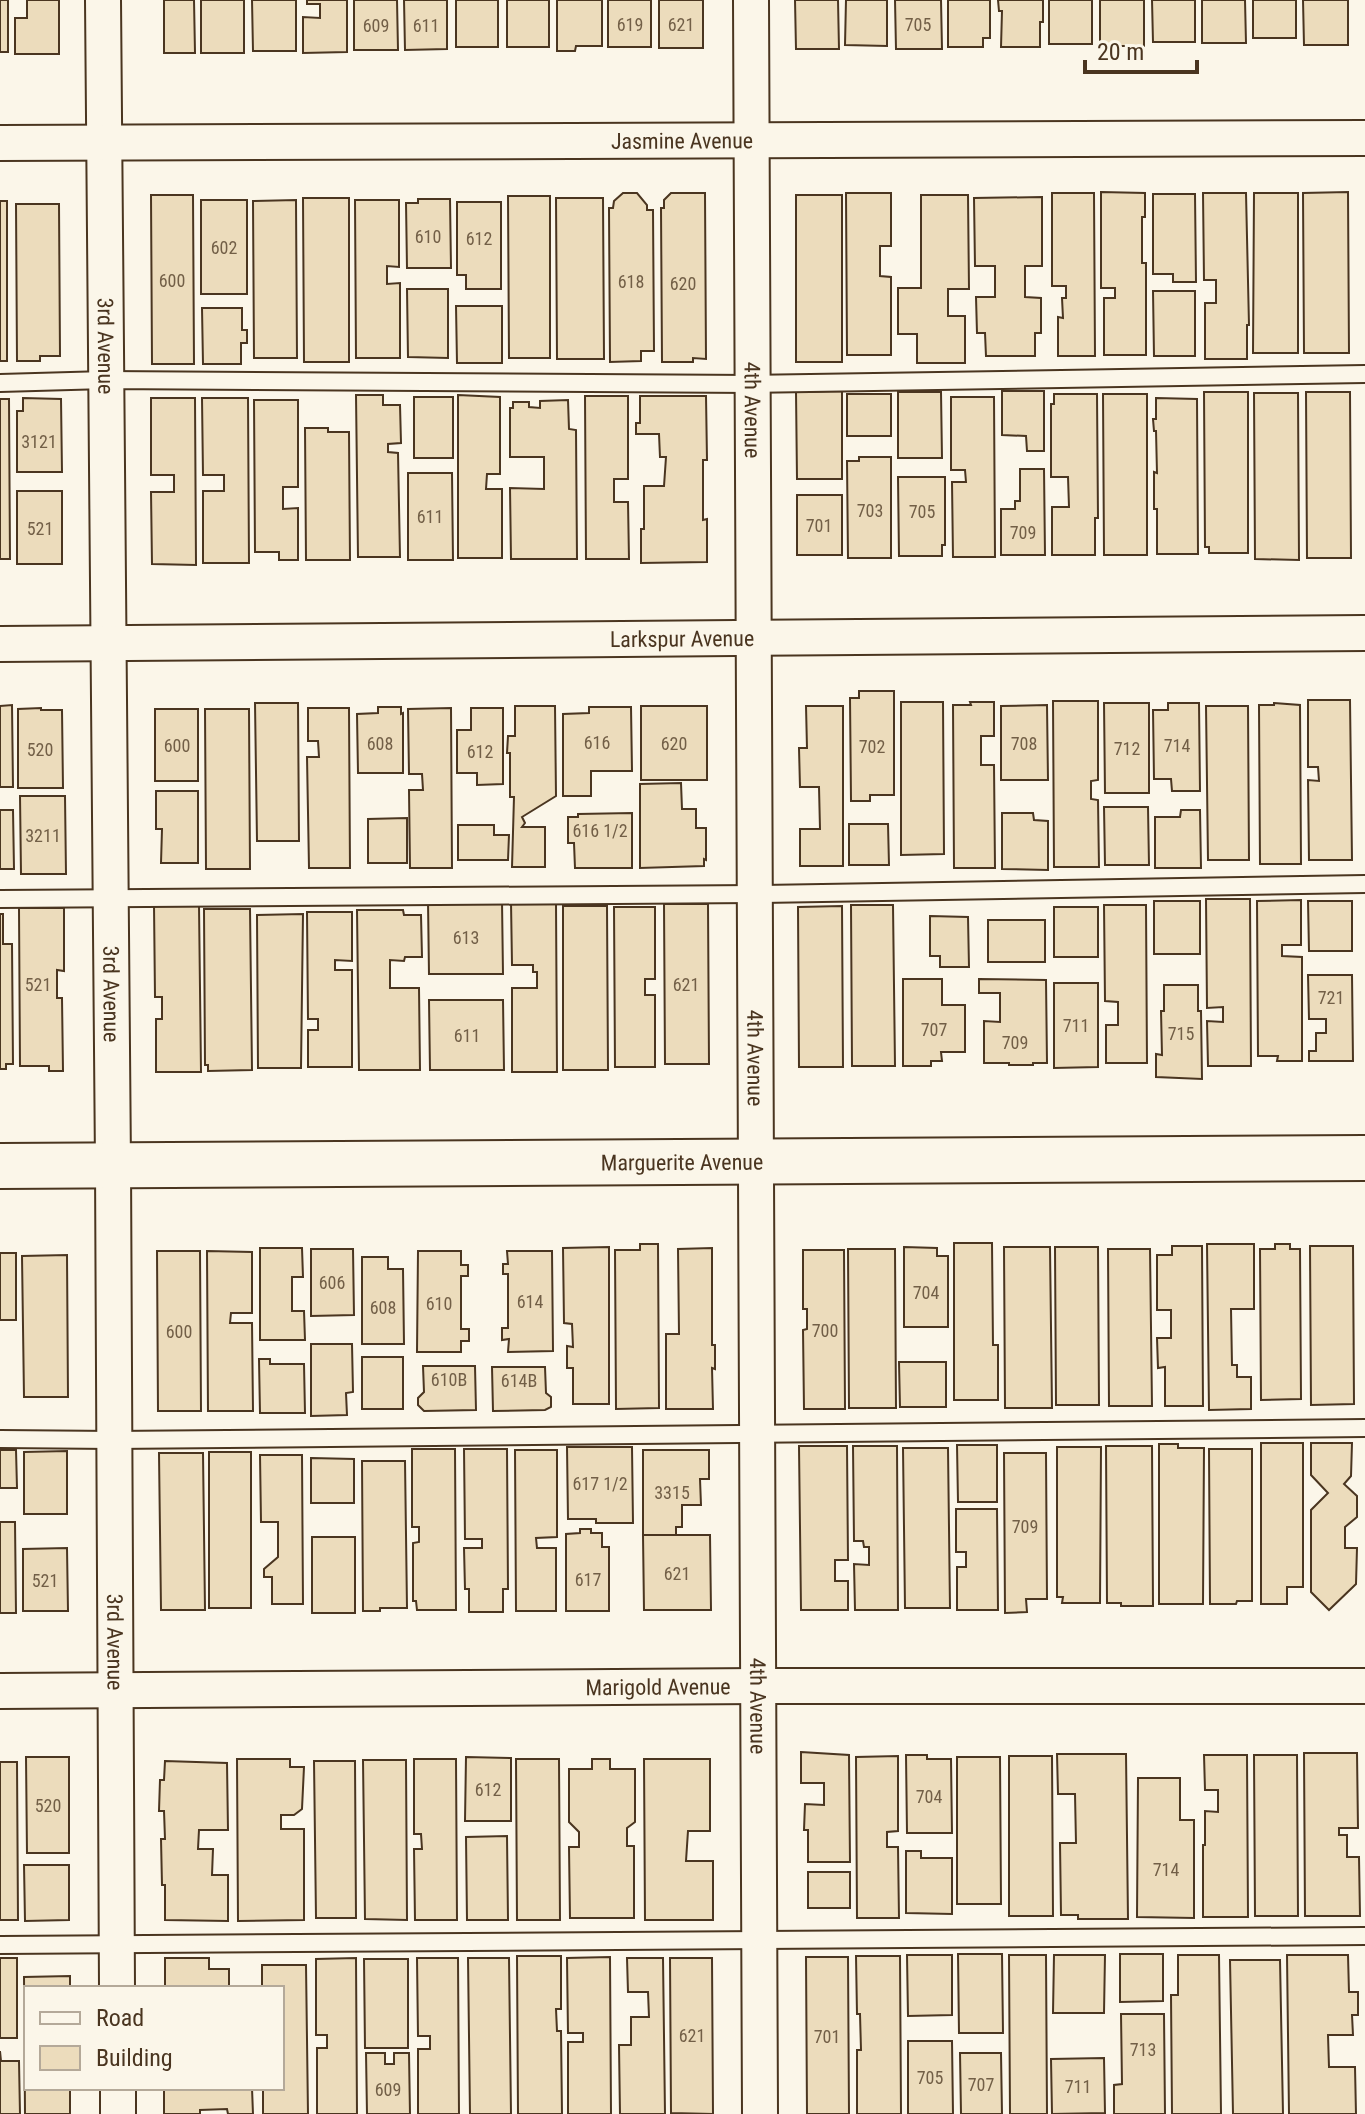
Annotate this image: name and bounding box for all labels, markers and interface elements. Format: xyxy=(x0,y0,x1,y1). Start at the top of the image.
house number: 619 xyxy=(617,14,643,35)
house number: 621 xyxy=(668,14,694,35)
house number: 705 xyxy=(905,14,931,35)
house number: 609 xyxy=(363,15,389,36)
house number: 611 xyxy=(413,15,439,36)
scale bar xyxy=(1085,24,1197,74)
text: 20 m xyxy=(1097,38,1144,66)
street label: Jasmine Avenue xyxy=(611,128,753,153)
house number: 610 xyxy=(415,226,441,247)
house number: 612 xyxy=(466,228,492,249)
house number: 602 xyxy=(211,237,237,258)
house number: 600 xyxy=(159,270,185,291)
house number: 618 xyxy=(618,271,644,292)
house number: 620 xyxy=(670,273,696,294)
street label: 3rd Avenue xyxy=(93,298,119,394)
street label: 4th Avenue xyxy=(740,362,765,458)
house number: 3121 xyxy=(21,431,57,452)
house number: 703 xyxy=(857,500,883,521)
house number: 705 xyxy=(909,501,935,522)
house number: 611 xyxy=(417,506,443,527)
house number: 701 xyxy=(806,515,832,536)
house number: 521 xyxy=(27,518,53,539)
house number: 709 xyxy=(1010,522,1036,543)
street label: Larkspur Avenue xyxy=(610,625,754,652)
house number: 616 xyxy=(584,732,610,753)
house number: 608 xyxy=(367,733,393,754)
house number: 620 xyxy=(661,733,687,754)
house number: 708 xyxy=(1011,733,1037,754)
house number: 600 xyxy=(164,735,190,756)
house number: 714 xyxy=(1164,735,1190,756)
house number: 702 xyxy=(859,736,885,757)
house number: 712 xyxy=(1114,738,1140,759)
house number: 520 xyxy=(27,739,53,760)
house number: 612 xyxy=(467,741,493,762)
house number: 616 1/2 xyxy=(572,820,628,841)
house number: 3211 xyxy=(25,825,61,846)
house number: 613 xyxy=(453,927,479,948)
street label: 3rd Avenue xyxy=(99,945,124,1042)
house number: 521 xyxy=(25,974,51,995)
house number: 621 xyxy=(673,974,699,995)
house number: 721 xyxy=(1318,987,1344,1008)
street label: 4th Avenue xyxy=(743,1010,768,1106)
house number: 711 xyxy=(1063,1015,1089,1036)
house number: 707 xyxy=(921,1019,947,1040)
house number: 715 xyxy=(1168,1023,1194,1044)
house number: 611 xyxy=(454,1025,480,1046)
house number: 709 xyxy=(1002,1032,1028,1053)
street label: Marguerite Avenue xyxy=(601,1149,763,1175)
house number: 606 xyxy=(319,1272,345,1293)
house number: 704 xyxy=(913,1282,939,1303)
house number: 614 xyxy=(517,1291,543,1312)
house number: 610 xyxy=(426,1293,452,1314)
house number: 608 xyxy=(370,1297,396,1318)
house number: 700 xyxy=(812,1320,838,1341)
house number: 600 xyxy=(166,1321,192,1342)
house number: 610B xyxy=(431,1369,467,1390)
house number: 614B xyxy=(501,1370,537,1391)
house number: 617 1/2 xyxy=(572,1473,628,1494)
house number: 3315 xyxy=(654,1482,690,1503)
house number: 709 xyxy=(1012,1516,1038,1537)
house number: 621 xyxy=(664,1563,690,1584)
house number: 617 xyxy=(575,1569,601,1590)
house number: 521 xyxy=(32,1570,58,1591)
street label: 3rd Avenue xyxy=(103,1594,128,1690)
street label: 4th Avenue xyxy=(746,1658,771,1754)
street label: Marigold Avenue xyxy=(585,1674,731,1700)
house number: 612 xyxy=(475,1779,501,1800)
house number: 704 xyxy=(916,1786,942,1807)
house number: 520 xyxy=(35,1795,61,1816)
house number: 714 xyxy=(1153,1859,1179,1880)
legend xyxy=(24,1986,284,2090)
text: Road xyxy=(96,2004,144,2032)
house number: 621 xyxy=(679,2025,705,2046)
house number: 701 xyxy=(814,2026,840,2047)
house number: 713 xyxy=(1130,2039,1156,2060)
text: Building xyxy=(96,2044,173,2072)
house number: 705 xyxy=(917,2067,943,2088)
house number: 707 xyxy=(968,2074,994,2095)
house number: 711 xyxy=(1065,2076,1091,2097)
house number: 609 xyxy=(375,2079,401,2100)

